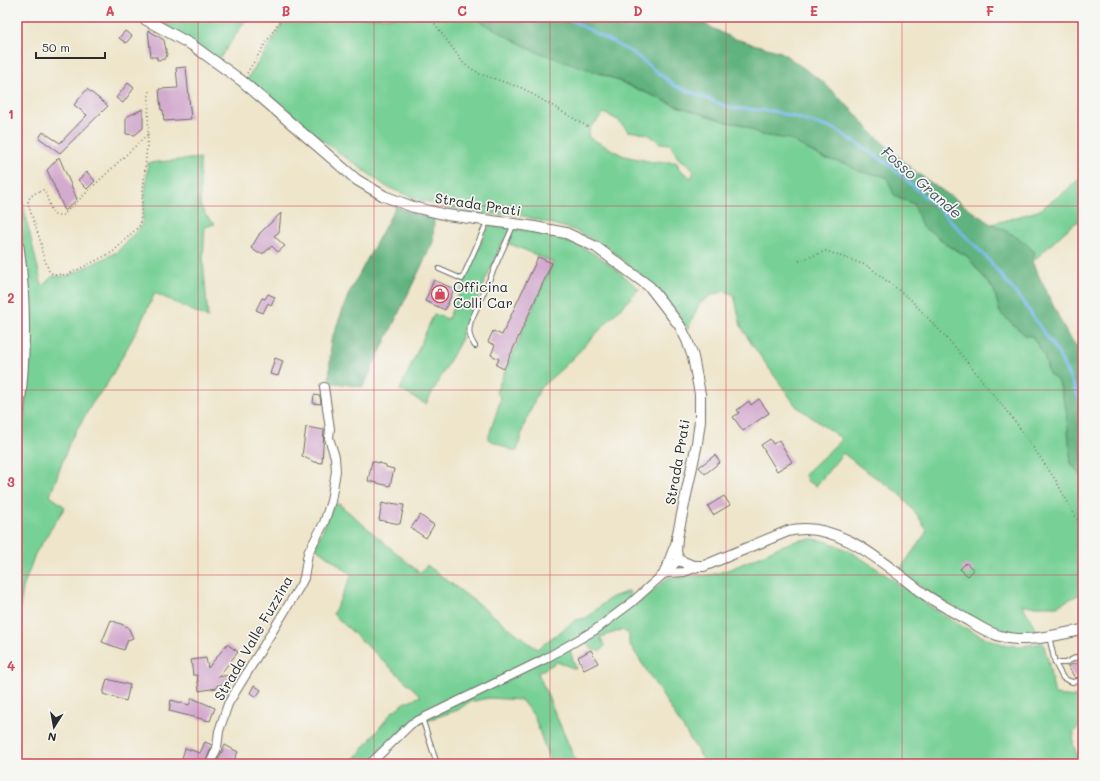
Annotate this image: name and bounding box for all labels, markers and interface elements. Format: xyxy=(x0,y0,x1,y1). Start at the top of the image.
text: A xyxy=(105,2,115,19)
text: B xyxy=(282,2,291,19)
text: C xyxy=(457,2,467,19)
text: D xyxy=(633,2,643,19)
text: E xyxy=(810,2,818,19)
text: F xyxy=(986,2,994,19)
scale bar xyxy=(36,34,105,60)
text: 50 m xyxy=(42,39,70,55)
text: 1 xyxy=(8,105,14,122)
water label: Fosso Grande xyxy=(877,141,967,223)
street label: Strada Prati xyxy=(434,188,522,220)
place label: Officina Colli Car xyxy=(453,277,513,312)
shop icon: Officina Colli Car xyxy=(430,284,450,304)
text: 2 xyxy=(7,289,15,306)
street label: Strada Prati xyxy=(660,418,694,506)
text: 3 xyxy=(7,473,15,490)
street label: Strada Valle Fuzzina xyxy=(209,572,297,704)
text: 4 xyxy=(7,657,15,674)
north arrow xyxy=(34,707,74,747)
text: N xyxy=(46,729,58,745)

